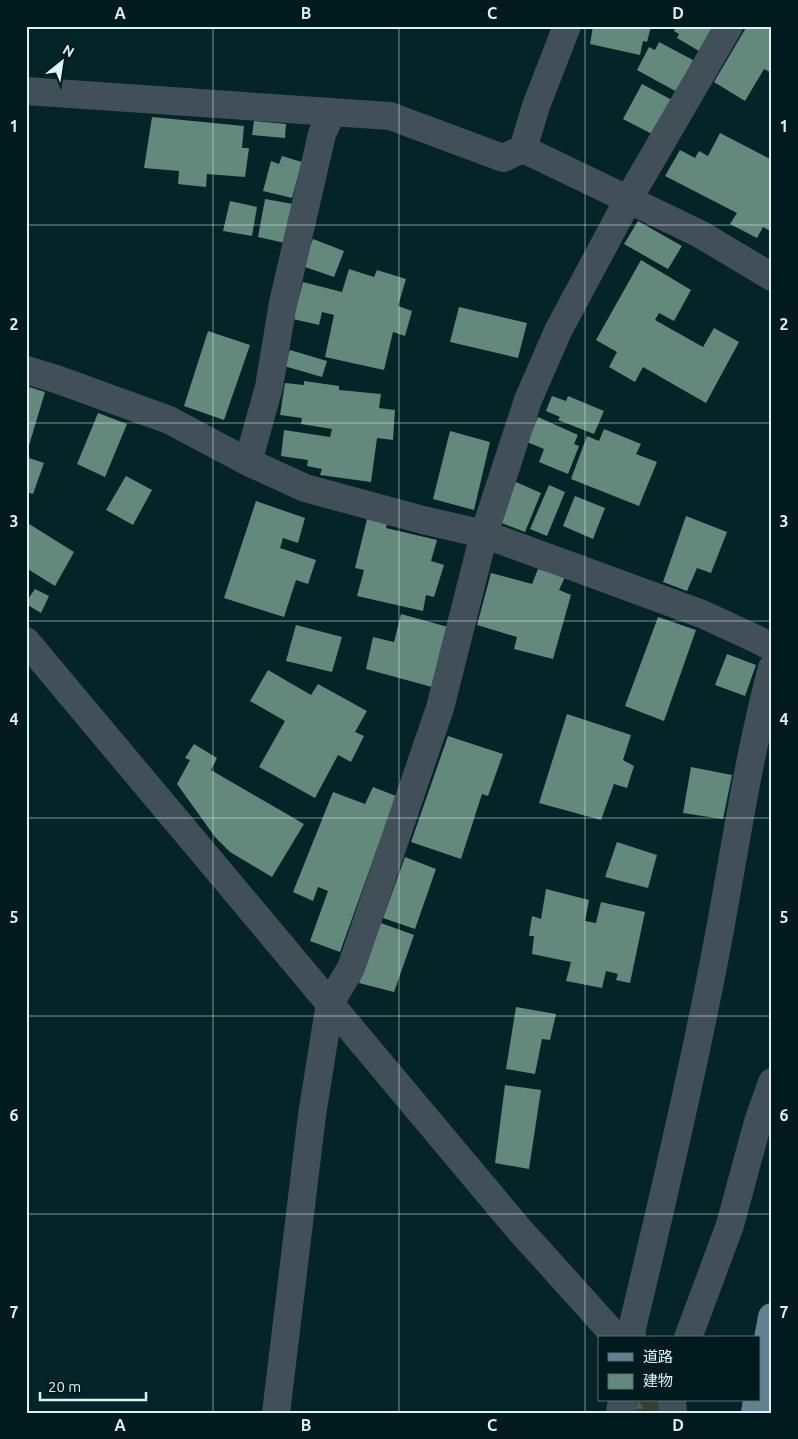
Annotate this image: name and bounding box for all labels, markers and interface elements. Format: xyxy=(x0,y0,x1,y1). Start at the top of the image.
text: A xyxy=(114,4,126,22)
text: B xyxy=(301,4,311,22)
text: C xyxy=(487,4,497,22)
text: D xyxy=(672,4,684,22)
north arrow xyxy=(38,38,88,88)
text: N xyxy=(60,41,77,60)
text: 1 xyxy=(9,117,19,135)
text: 1 xyxy=(779,117,789,135)
text: 2 xyxy=(9,315,19,333)
text: 2 xyxy=(779,315,789,333)
text: 3 xyxy=(9,512,19,530)
text: 3 xyxy=(779,512,789,530)
text: 4 xyxy=(9,710,19,728)
text: 4 xyxy=(779,710,789,728)
text: 5 xyxy=(9,908,19,926)
text: 5 xyxy=(779,908,789,926)
text: 6 xyxy=(9,1106,19,1124)
text: 6 xyxy=(779,1106,789,1124)
text: 7 xyxy=(9,1303,19,1321)
text: 7 xyxy=(779,1303,789,1321)
legend xyxy=(598,1336,760,1402)
text: 道路 xyxy=(643,1348,673,1365)
scale bar xyxy=(40,1369,146,1401)
text: 建物 xyxy=(643,1372,673,1389)
text: 20 m xyxy=(48,1378,81,1395)
text: A xyxy=(114,1416,126,1434)
text: B xyxy=(301,1416,311,1434)
text: C xyxy=(487,1416,497,1434)
text: D xyxy=(672,1416,684,1434)

